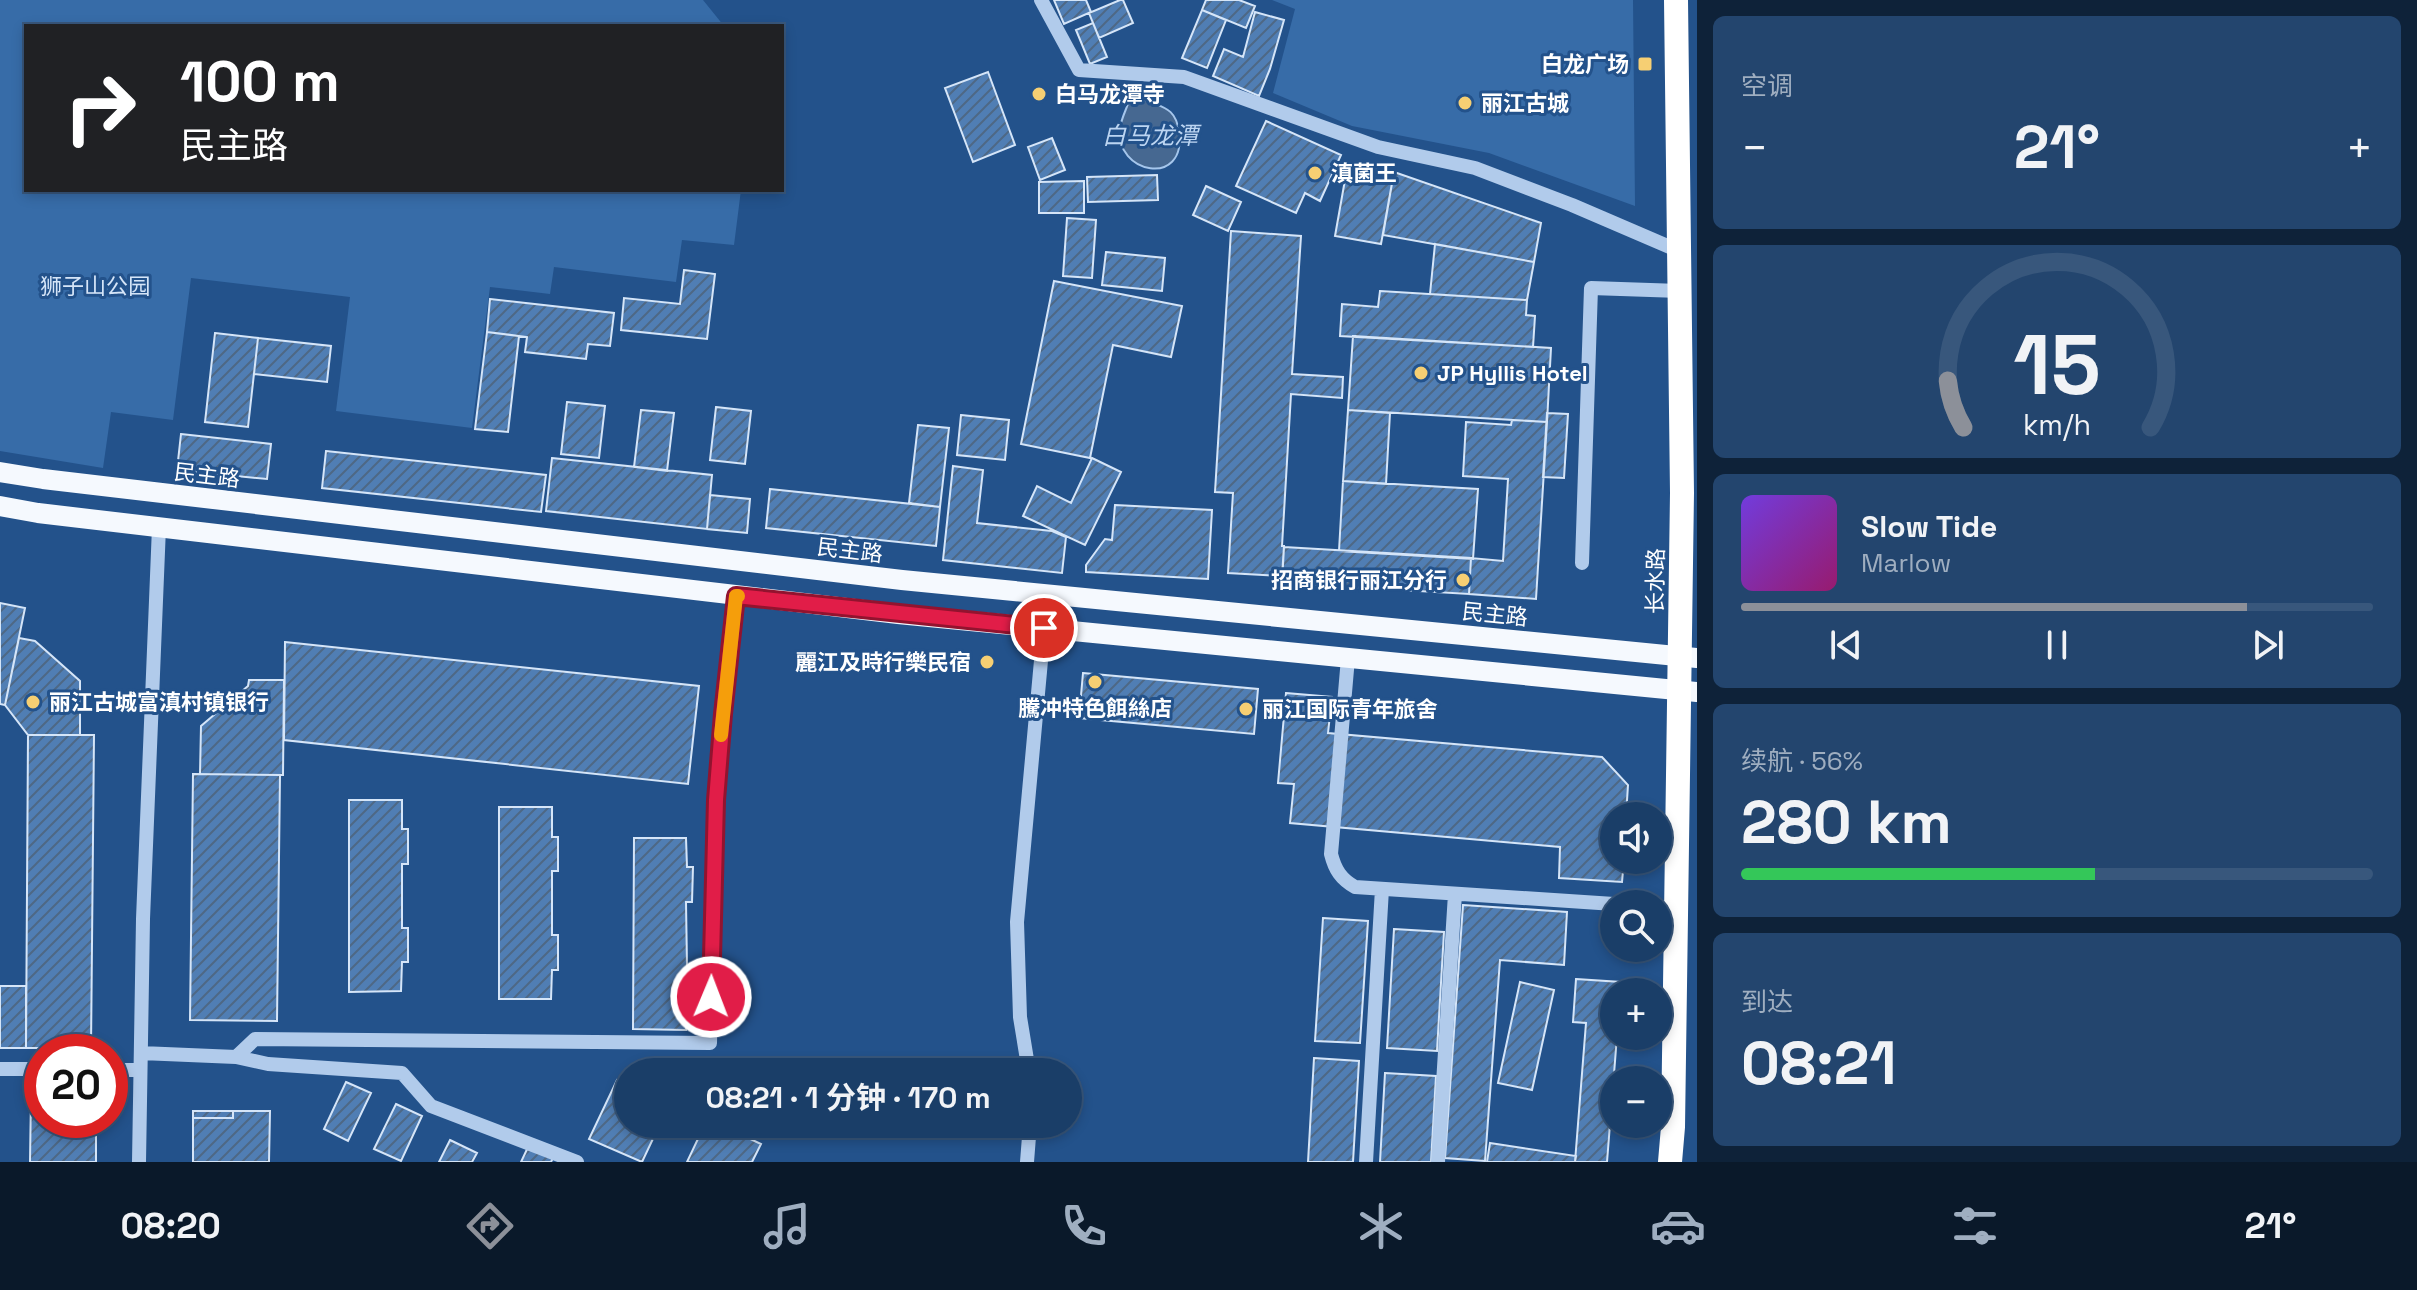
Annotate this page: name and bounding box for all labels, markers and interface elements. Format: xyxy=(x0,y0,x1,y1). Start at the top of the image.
text: 100 m xyxy=(180,46,340,117)
place label: 白龙广场 xyxy=(1541,50,1629,78)
marker: 白龙广场 xyxy=(1636,55,1654,73)
icon: right xyxy=(48,56,152,160)
text: 空调 xyxy=(1741,69,1793,103)
place label: 白马龙潭寺 xyxy=(1055,80,1165,108)
marker: 白马龙潭寺 xyxy=(1030,85,1048,103)
place label: 丽江古城 xyxy=(1481,89,1569,117)
marker: 丽江古城 xyxy=(1456,94,1474,112)
text: 21° xyxy=(2014,109,2100,186)
water label: 白马龙潭 xyxy=(1102,120,1202,151)
text: − xyxy=(1741,120,1768,176)
text: + xyxy=(2346,120,2373,176)
text: 民主路 xyxy=(180,123,288,169)
place label: 滇菌王 xyxy=(1331,159,1397,187)
marker: 滇菌王 xyxy=(1306,164,1324,182)
park label: 狮子山公园 xyxy=(40,272,150,300)
text: 15 xyxy=(2013,311,2101,417)
place label: JP Hyllis Hotel xyxy=(1437,359,1588,387)
marker: JP Hyllis Hotel xyxy=(1412,364,1430,382)
text: km/h xyxy=(2023,407,2091,443)
street label: 民主路 xyxy=(173,457,241,493)
text: Slow Tide xyxy=(1861,507,1997,546)
street label: 民主路 xyxy=(816,532,884,568)
text: Marlow xyxy=(1861,546,1951,580)
street label: 长水路 xyxy=(1640,548,1670,614)
place label: 招商银行丽江分行 xyxy=(1271,566,1447,594)
marker: 招商银行丽江分行 xyxy=(1454,571,1472,589)
pin xyxy=(1010,594,1078,662)
street label: 民主路 xyxy=(1461,597,1529,631)
icon: arrive xyxy=(1022,606,1066,650)
icon: previous xyxy=(1824,623,1868,667)
icon: pause xyxy=(2035,623,2079,667)
icon: next xyxy=(2246,623,2290,667)
place label: 麗江及時行樂民宿 xyxy=(795,648,971,676)
marker: 麗江及時行樂民宿 xyxy=(978,653,996,671)
marker: 騰冲特色餌絲店 xyxy=(1086,673,1104,691)
place label: 丽江古城富滇村镇银行 xyxy=(49,688,269,716)
marker: 丽江古城富滇村镇银行 xyxy=(24,693,42,711)
place label: 騰冲特色餌絲店 xyxy=(1018,694,1172,722)
place label: 丽江国际青年旅舍 xyxy=(1262,695,1438,723)
marker: 丽江国际青年旅舍 xyxy=(1237,700,1255,718)
text: 续航 · 56% xyxy=(1741,744,1863,778)
text: 280 km xyxy=(1741,784,1952,861)
map controls xyxy=(1600,802,1672,1138)
button: sound xyxy=(1600,802,1672,874)
button: search xyxy=(1600,890,1672,962)
position arrow xyxy=(669,955,753,1039)
button: + xyxy=(1600,978,1672,1050)
text: 到达 xyxy=(1741,985,1793,1019)
text: 08:21 xyxy=(1741,1025,1897,1102)
speed limit sign: 20 xyxy=(24,1034,128,1138)
button: − xyxy=(1600,1066,1672,1138)
text: 08:21 · 1 分钟 · 170 m xyxy=(705,1078,991,1117)
icon: directions xyxy=(462,1198,518,1254)
icon: music xyxy=(759,1198,815,1254)
icon: phone xyxy=(1056,1198,1112,1254)
icon: climate xyxy=(1353,1198,1409,1254)
icon: car xyxy=(1650,1198,1706,1254)
icon: filters xyxy=(1947,1198,2003,1254)
text: 08:20 xyxy=(121,1203,221,1249)
text: 21° xyxy=(2245,1203,2296,1249)

